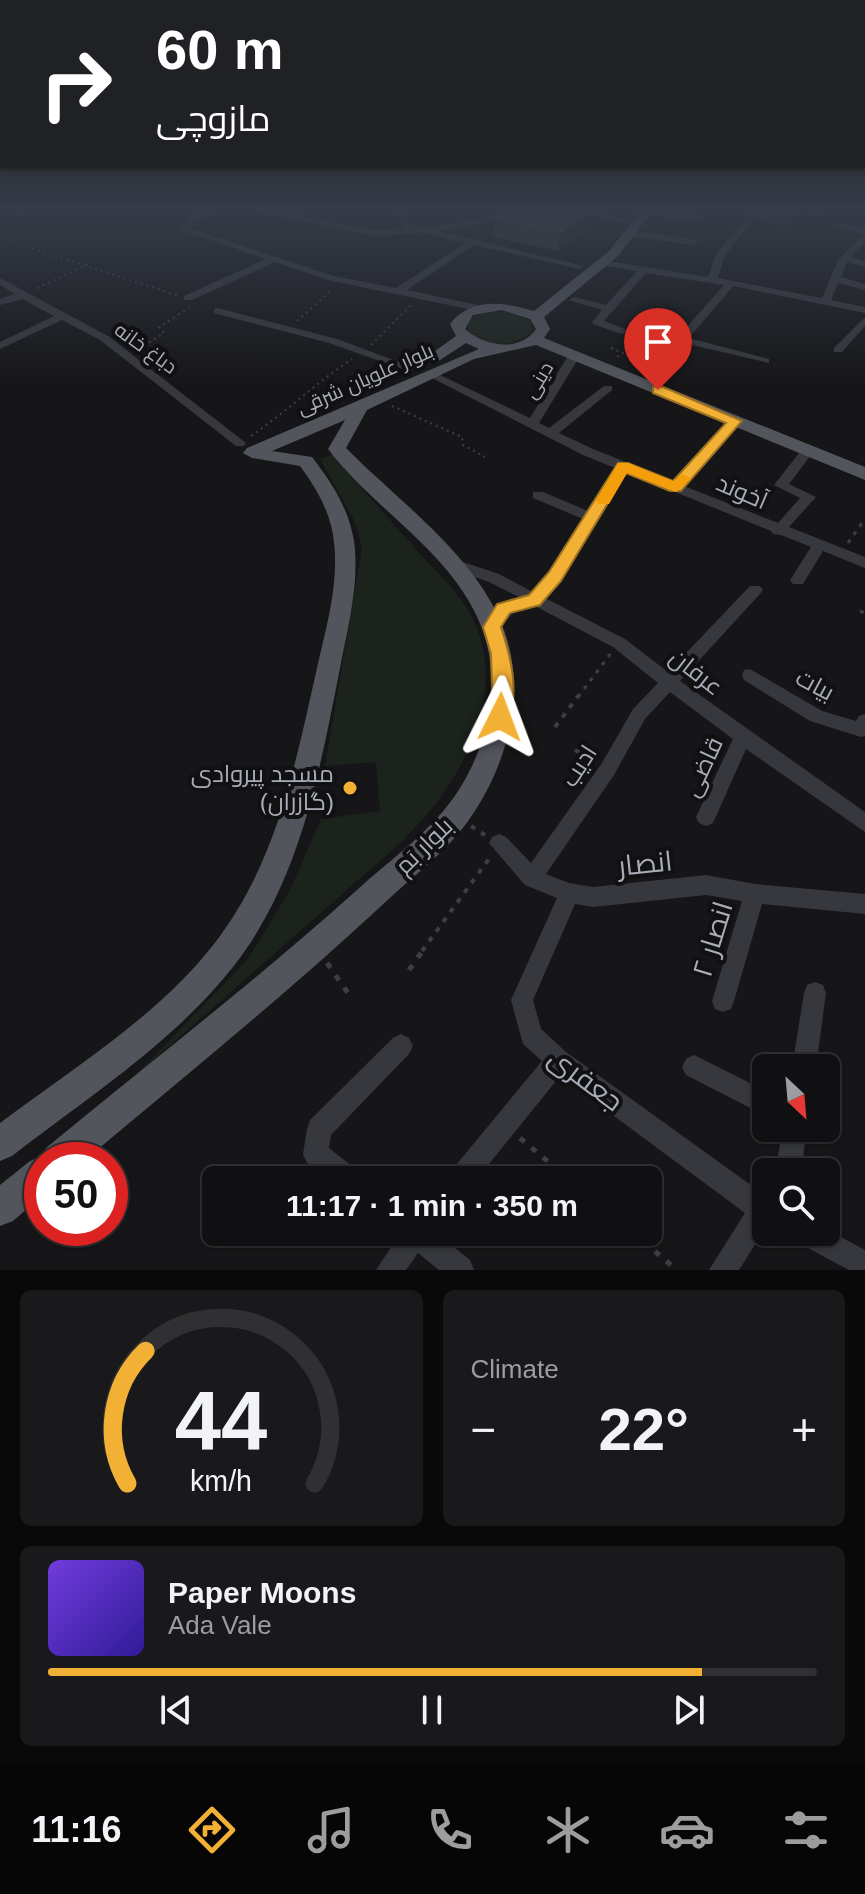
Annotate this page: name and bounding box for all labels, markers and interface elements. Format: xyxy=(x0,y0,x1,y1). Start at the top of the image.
text: 60 m xyxy=(156,18,284,81)
icon: right xyxy=(24,32,128,136)
text: مازوچی xyxy=(156,98,271,139)
pin xyxy=(624,308,692,390)
street label: دباغ خانه xyxy=(109,318,181,380)
icon: arrive xyxy=(636,320,680,364)
street label: بلوار علویان شرقی xyxy=(293,339,437,421)
street label: دینی xyxy=(519,358,559,403)
street label: آخوند xyxy=(713,469,772,515)
street label: عرفان xyxy=(664,643,728,701)
street label: بیات xyxy=(791,663,839,706)
position arrow xyxy=(458,675,542,759)
street label: قاضی xyxy=(677,733,729,801)
street label: ادیب xyxy=(555,740,602,792)
place label: مسجد پیروادی (گازران) xyxy=(191,760,334,816)
marker: مسجد پیروادی (گازران) xyxy=(341,779,359,797)
street label: بلوار بَم xyxy=(389,812,460,882)
street label: انصار xyxy=(614,845,674,882)
street label: انصار ۲ xyxy=(686,898,739,981)
street label: جعفری xyxy=(542,1042,629,1118)
north arrow xyxy=(752,1054,840,1142)
map controls xyxy=(752,1054,840,1246)
speed limit sign: 50 xyxy=(24,1142,128,1246)
button: search xyxy=(752,1158,840,1246)
text: 11:17 · 1 min · 350 m xyxy=(286,1189,578,1222)
text: Climate xyxy=(471,1354,559,1384)
text: 44 xyxy=(175,1375,268,1468)
text: 22° xyxy=(598,1396,689,1463)
text: − xyxy=(471,1405,496,1454)
text: + xyxy=(791,1405,817,1454)
text: km/h xyxy=(190,1465,252,1497)
text: Paper Moons xyxy=(168,1576,356,1609)
text: Ada Vale xyxy=(168,1610,272,1640)
icon: previous xyxy=(154,1688,198,1732)
icon: pause xyxy=(410,1688,454,1732)
icon: next xyxy=(667,1688,711,1732)
icon: directions xyxy=(184,1802,240,1858)
icon: music xyxy=(303,1802,359,1858)
icon: phone xyxy=(422,1802,478,1858)
icon: climate xyxy=(540,1802,596,1858)
icon: car xyxy=(659,1802,715,1858)
icon: filters xyxy=(778,1802,834,1858)
text: 11:16 xyxy=(31,1809,121,1850)

